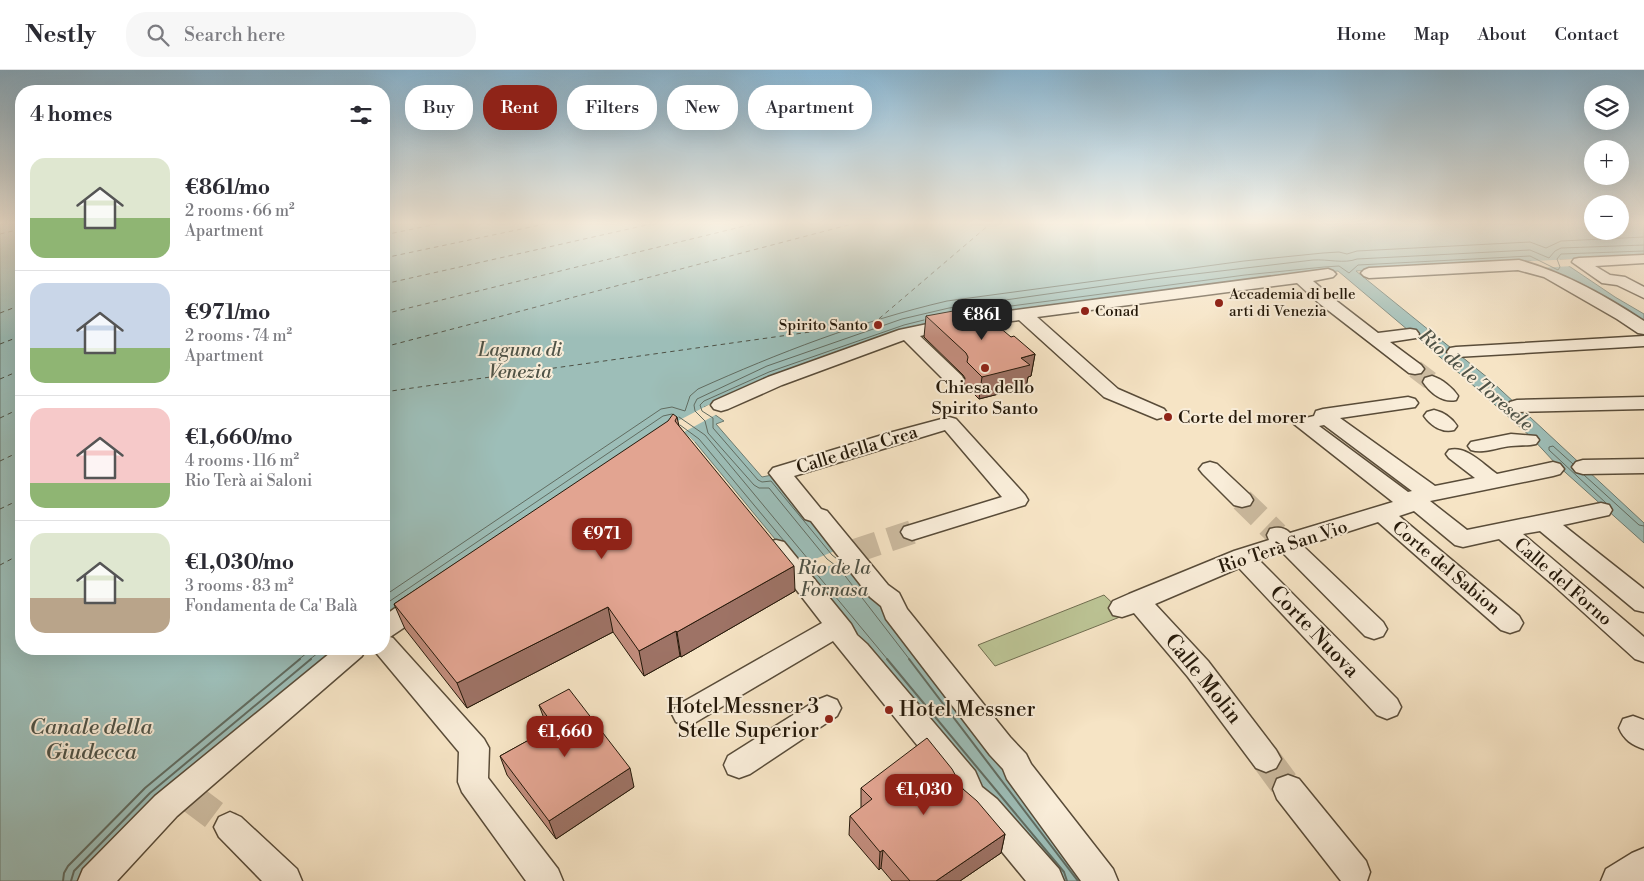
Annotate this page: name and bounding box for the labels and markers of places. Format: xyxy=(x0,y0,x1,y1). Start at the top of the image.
place label: Accademia di belle arti di Venezia xyxy=(1228,285,1356,321)
marker: Accademia di belle arti di Venezia xyxy=(1213,297,1225,309)
pin: €861 xyxy=(952,298,1012,341)
place label: Conad xyxy=(1095,302,1139,321)
marker: Conad xyxy=(1079,305,1091,317)
place label: Spirito Santo xyxy=(779,316,868,335)
marker: Spirito Santo xyxy=(872,319,884,331)
marker: Chiesa dello Spirito Santo xyxy=(979,362,991,374)
place label: Chiesa dello Spirito Santo xyxy=(932,376,1038,420)
place label: Corte del morer xyxy=(1178,406,1307,429)
marker: Corte del morer xyxy=(1162,411,1174,423)
pin: €971 xyxy=(572,518,632,560)
place label: Hotel Messner 3 Stelle Superior xyxy=(666,694,819,744)
place label: Hotel Messner xyxy=(899,697,1036,723)
marker: Hotel Messner xyxy=(883,704,895,716)
marker: Hotel Messner 3 Stelle Superior xyxy=(823,713,835,725)
pin: €1,660 xyxy=(524,716,606,758)
pin: €1,030 xyxy=(883,774,965,816)

